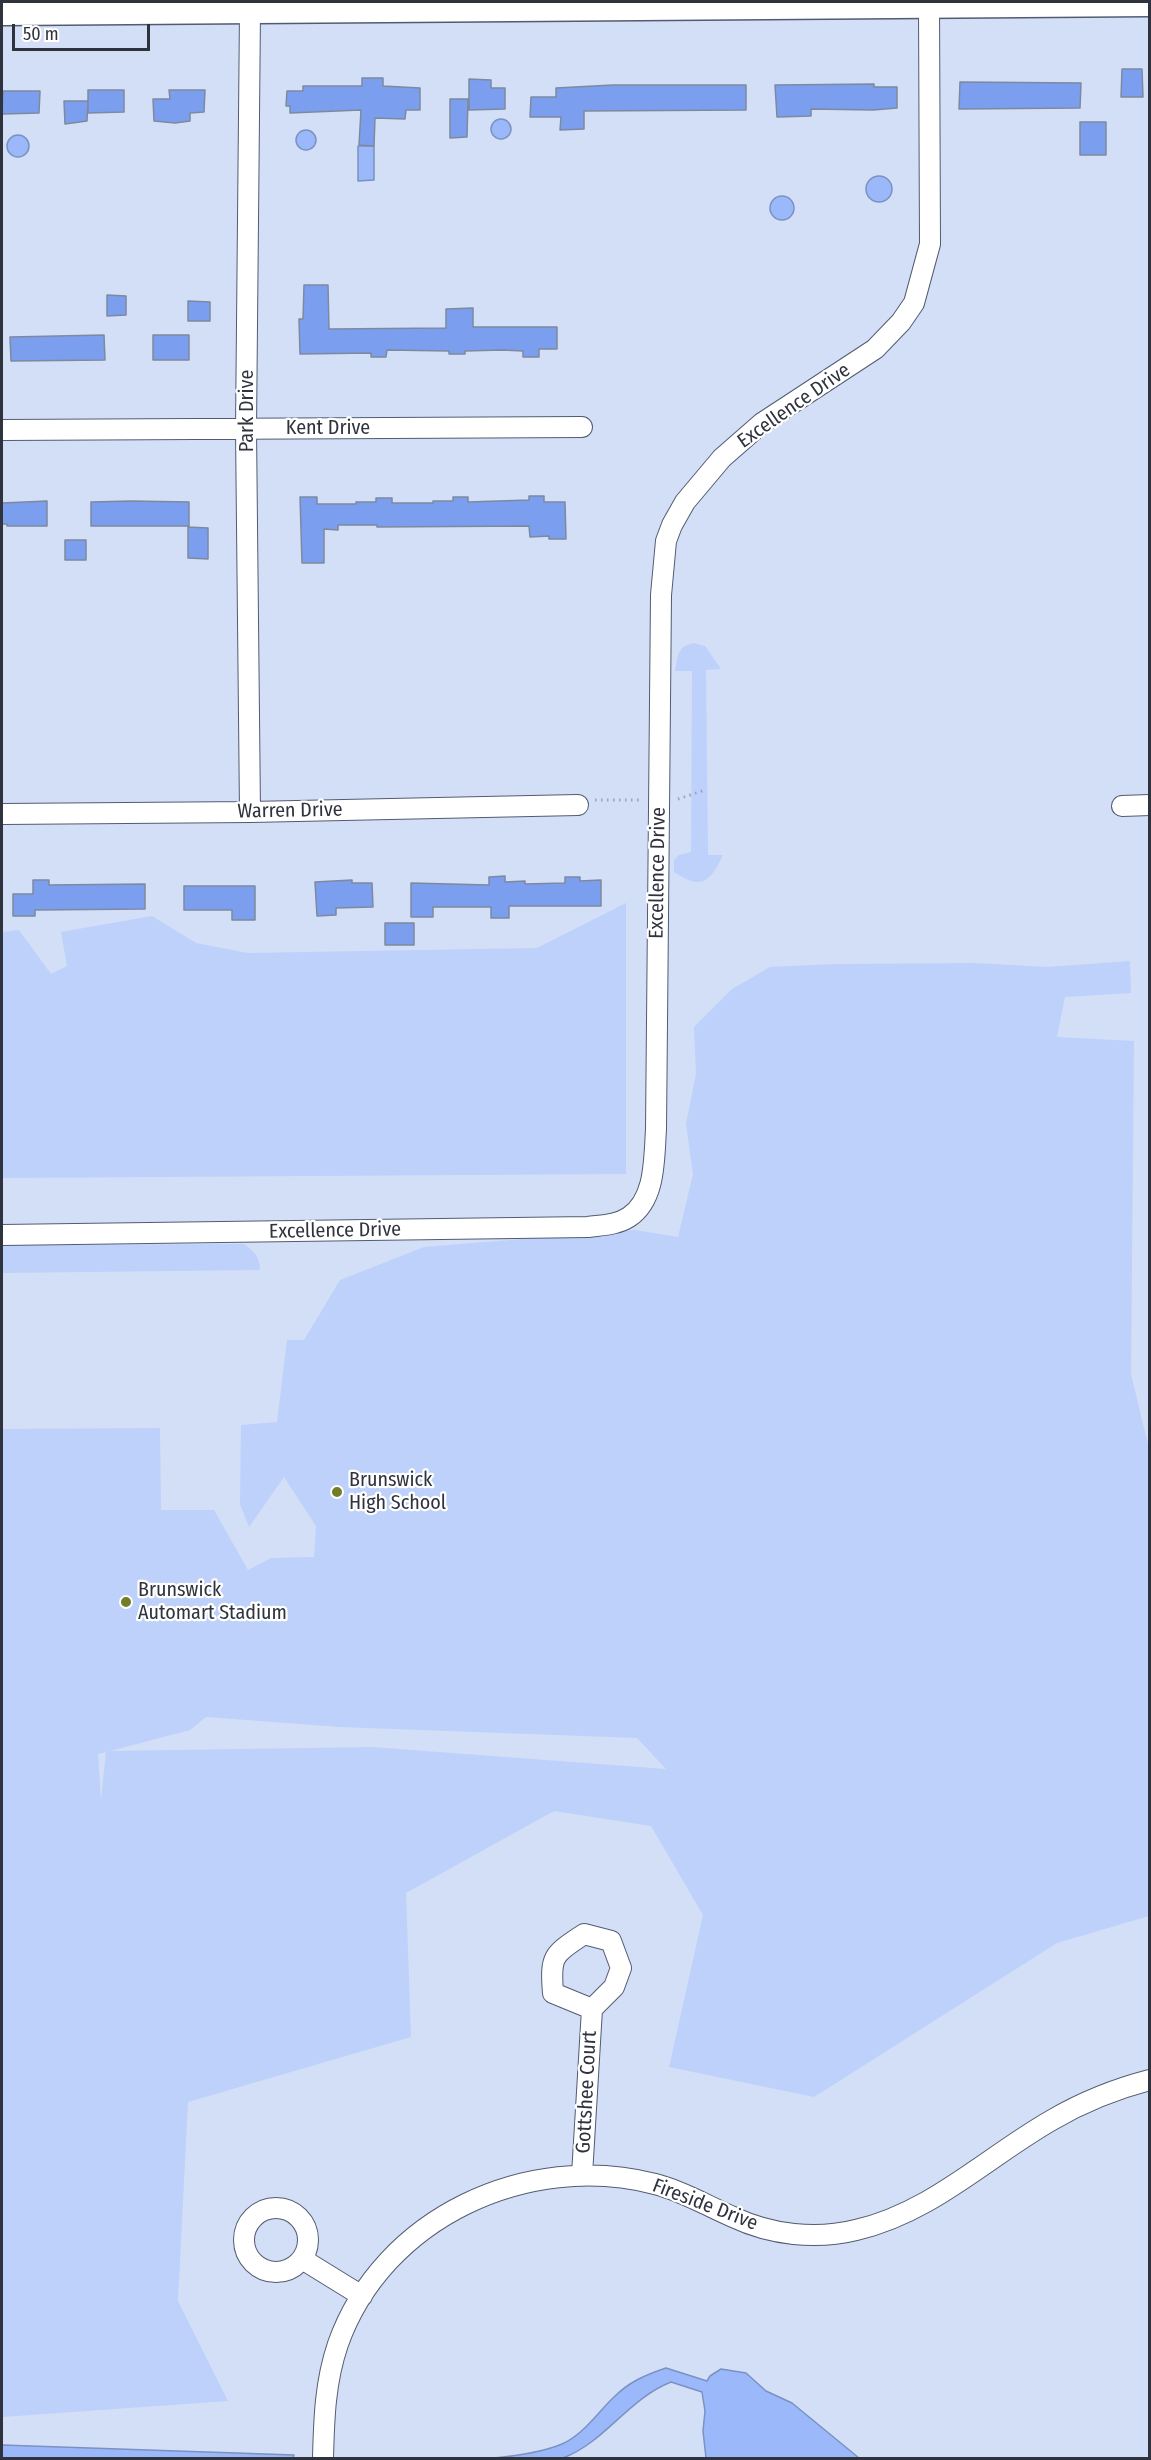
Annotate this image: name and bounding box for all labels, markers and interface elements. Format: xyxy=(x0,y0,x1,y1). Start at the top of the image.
scale bar xyxy=(15,12,153,50)
text: 50 m xyxy=(23,23,59,45)
street label: Excellence Drive xyxy=(733,358,855,454)
street label: Park Drive xyxy=(235,370,259,452)
street label: Kent Drive xyxy=(286,416,370,440)
street label: Warren Drive xyxy=(237,798,343,824)
street label: Excellence Drive xyxy=(645,807,671,939)
street label: Excellence Drive xyxy=(269,1218,401,1244)
place label: Brunswick High School xyxy=(349,1468,446,1515)
marker: Brunswick High School xyxy=(330,1485,344,1499)
place label: Brunswick Automart Stadium xyxy=(138,1578,287,1625)
marker: Brunswick Automart Stadium xyxy=(119,1595,133,1609)
street label: Gottshee Court xyxy=(572,2030,602,2154)
street label: Fireside Drive xyxy=(649,2174,761,2236)

